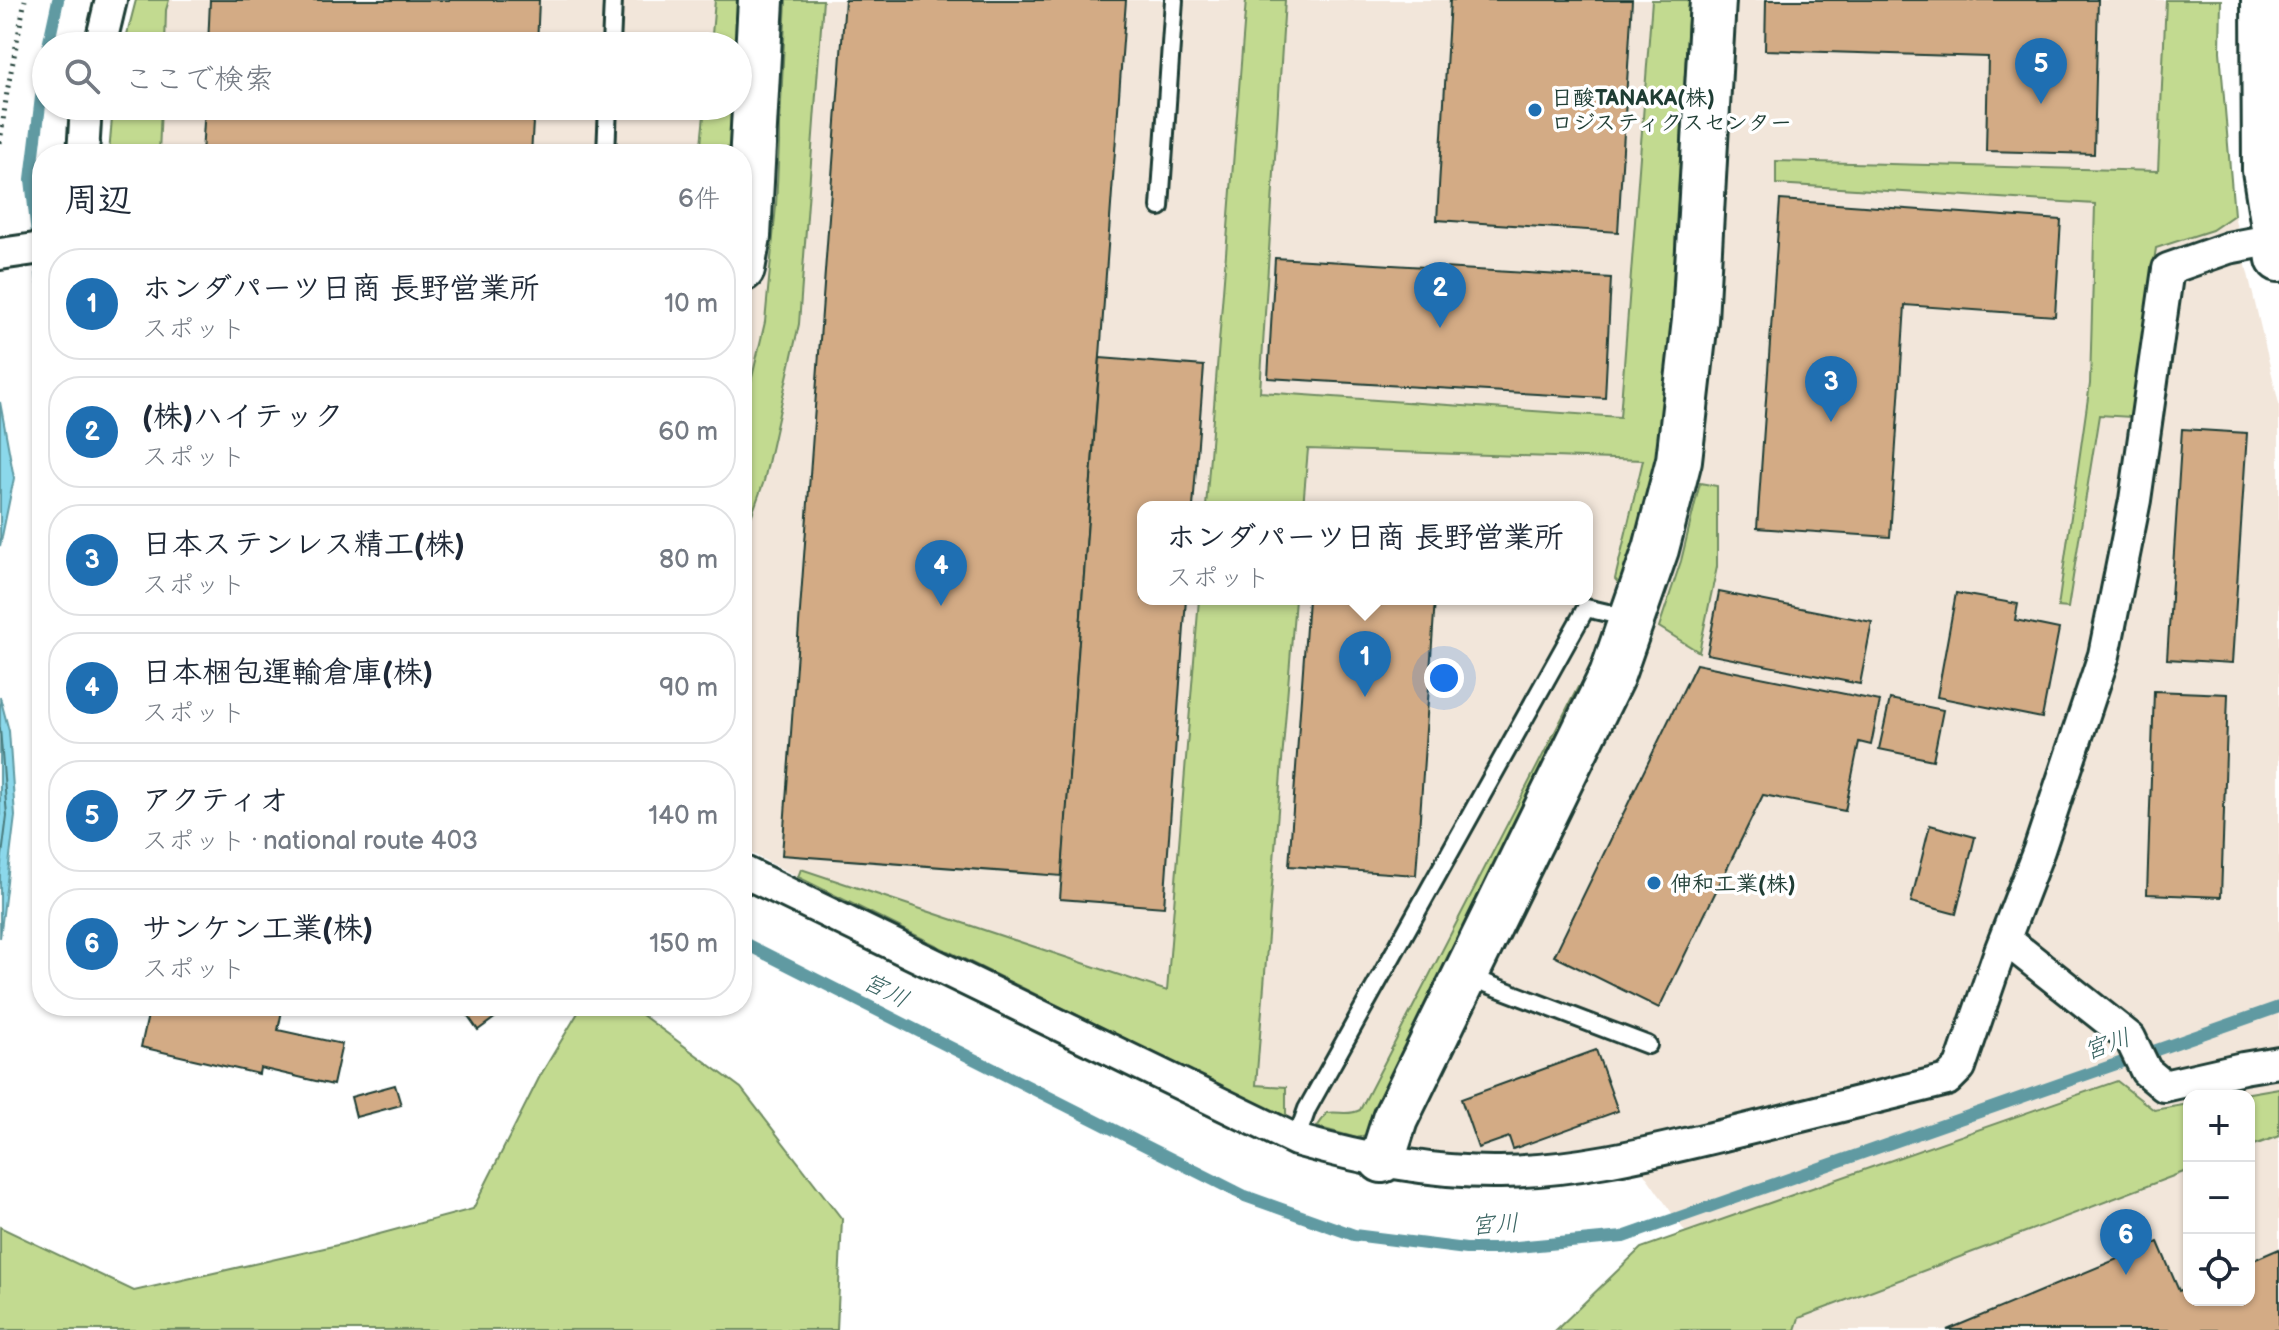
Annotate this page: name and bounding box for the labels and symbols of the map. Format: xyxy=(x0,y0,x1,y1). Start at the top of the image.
pin: 5 xyxy=(2015,38,2067,104)
place label: 日酸TANAKA(株) ロジスティクスセンター xyxy=(1551,85,1792,137)
marker: 日酸TANAKA(株) ロジスティクスセンター xyxy=(1526,101,1544,119)
pin: 2 xyxy=(1414,262,1466,328)
pin: 3 xyxy=(1805,356,1857,422)
pin: 4 xyxy=(915,540,967,606)
pin: 1 xyxy=(1339,631,1391,697)
your location xyxy=(1424,658,1464,698)
place label: 伸和工業(株) xyxy=(1670,871,1796,898)
marker: 伸和工業(株) xyxy=(1645,874,1663,892)
water label: 宮川 xyxy=(858,967,914,1014)
water label: 宮川 xyxy=(2080,1023,2135,1066)
water label: 宮川 xyxy=(1470,1208,1520,1241)
pin: 6 xyxy=(2100,1209,2152,1275)

